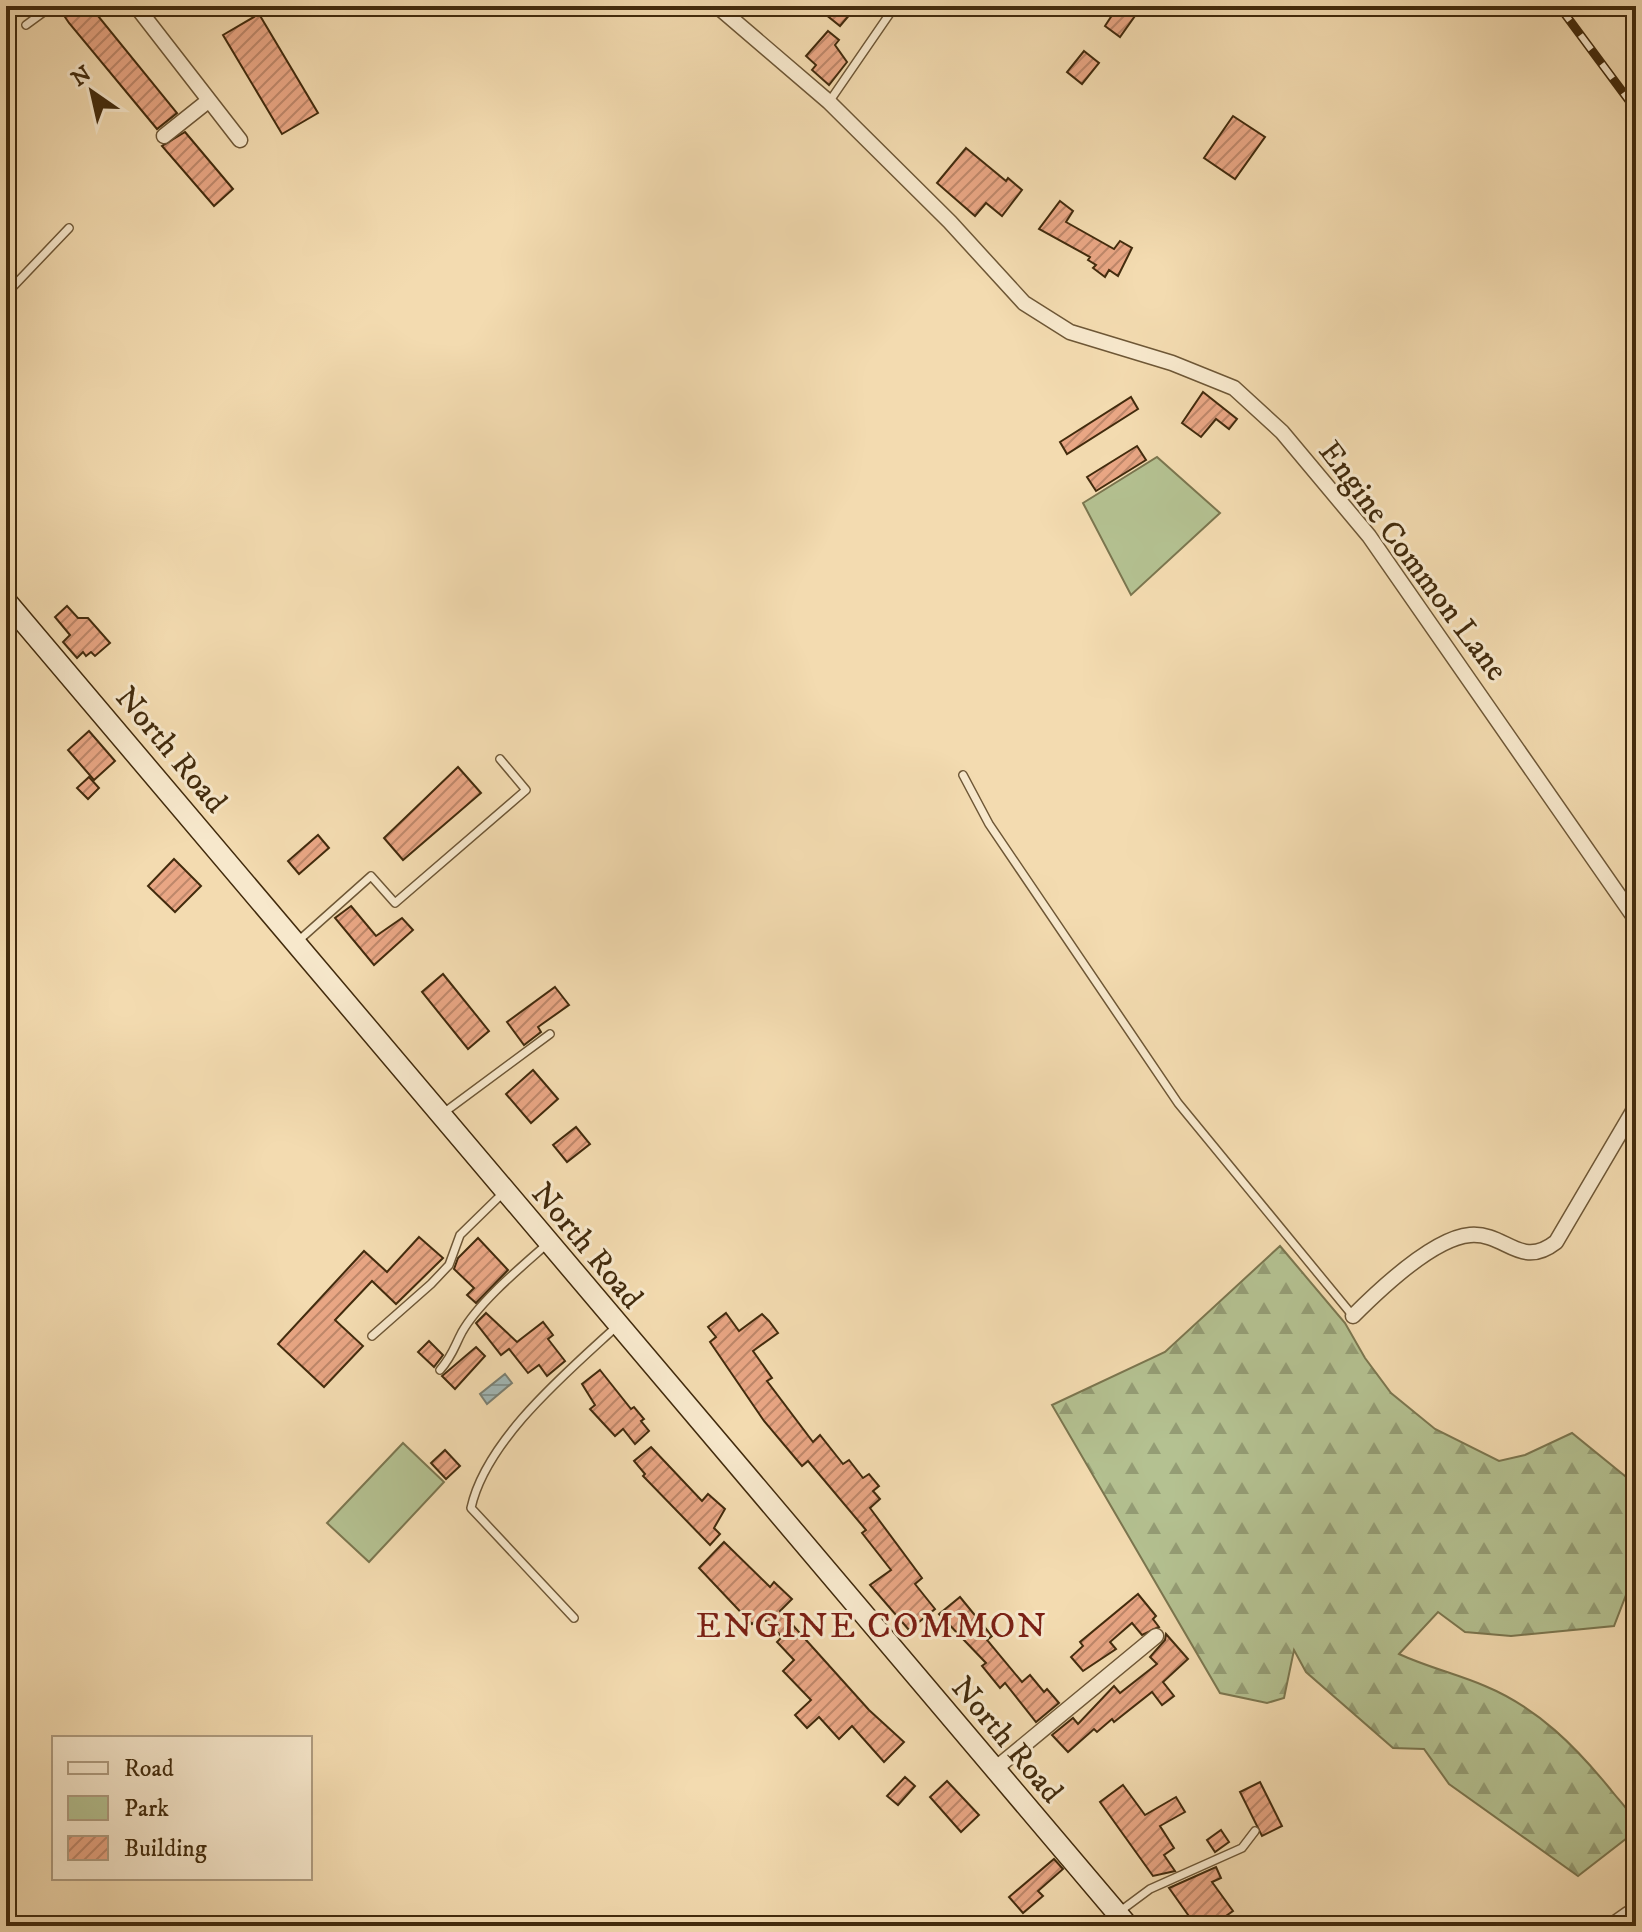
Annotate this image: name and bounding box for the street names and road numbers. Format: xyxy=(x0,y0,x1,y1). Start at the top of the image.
street label: Engine Common Lane xyxy=(1309,433,1516,689)
street label: North Road xyxy=(106,679,235,822)
street label: North Road xyxy=(522,1175,651,1318)
street label: North Road xyxy=(942,1669,1071,1812)

